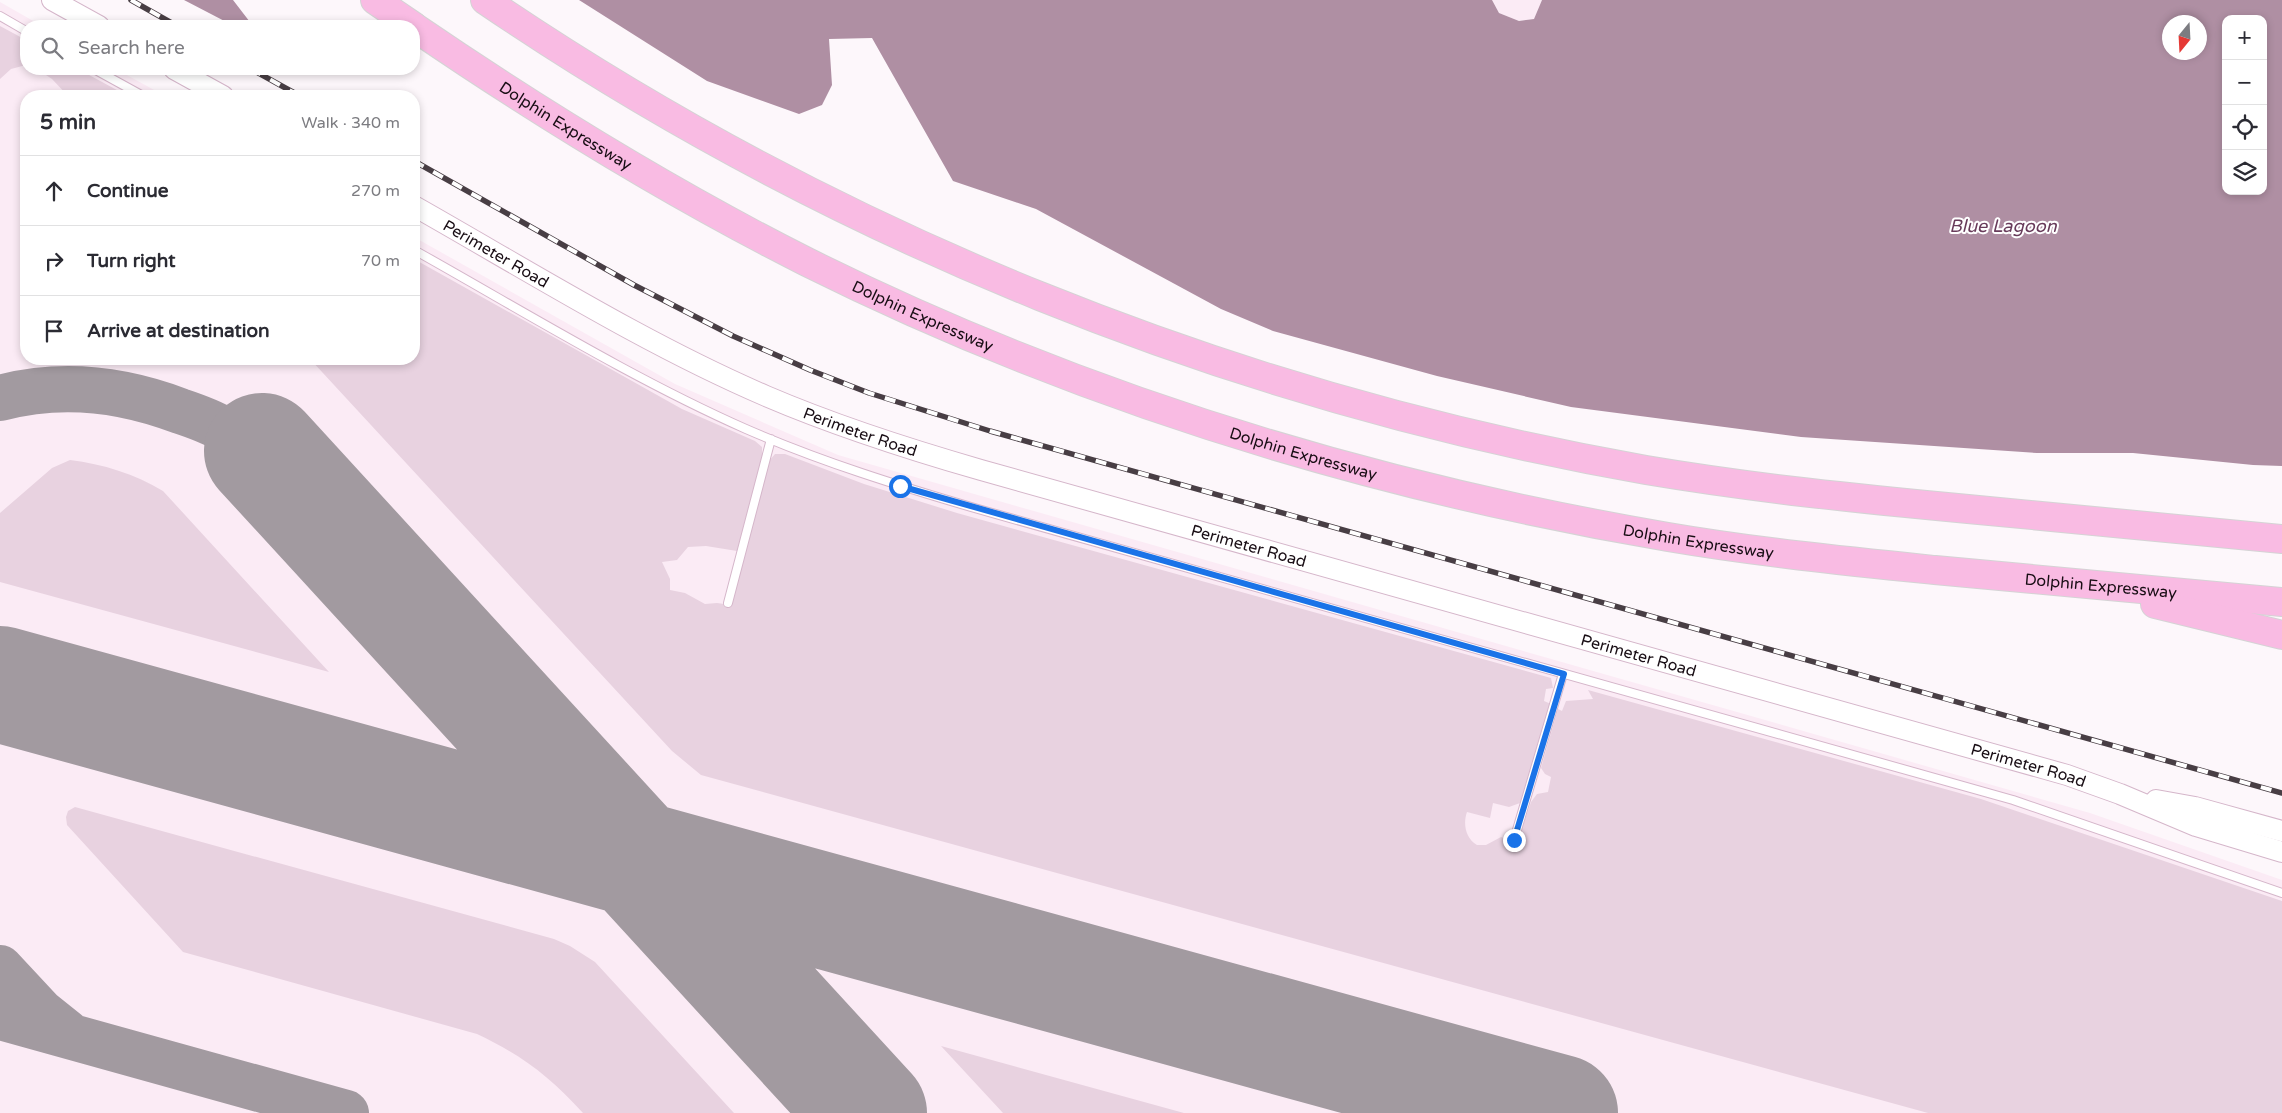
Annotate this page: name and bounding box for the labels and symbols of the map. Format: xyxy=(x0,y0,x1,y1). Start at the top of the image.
north arrow xyxy=(2162,15,2207,60)
street label: Dolphin Expressway xyxy=(495,78,636,175)
water label: Blue Lagoon xyxy=(1949,215,2058,237)
street label: Perimeter Road xyxy=(439,216,552,293)
street label: Dolphin Expressway xyxy=(849,276,997,356)
street label: Perimeter Road xyxy=(800,403,919,461)
street label: Dolphin Expressway xyxy=(1227,423,1379,485)
route start xyxy=(889,475,912,498)
street label: Perimeter Road xyxy=(1189,520,1309,572)
street label: Dolphin Expressway xyxy=(1621,520,1775,563)
street label: Dolphin Expressway xyxy=(2024,569,2178,603)
street label: Perimeter Road xyxy=(1578,630,1699,681)
street label: Perimeter Road xyxy=(1968,739,2089,792)
route end xyxy=(1503,829,1526,852)

